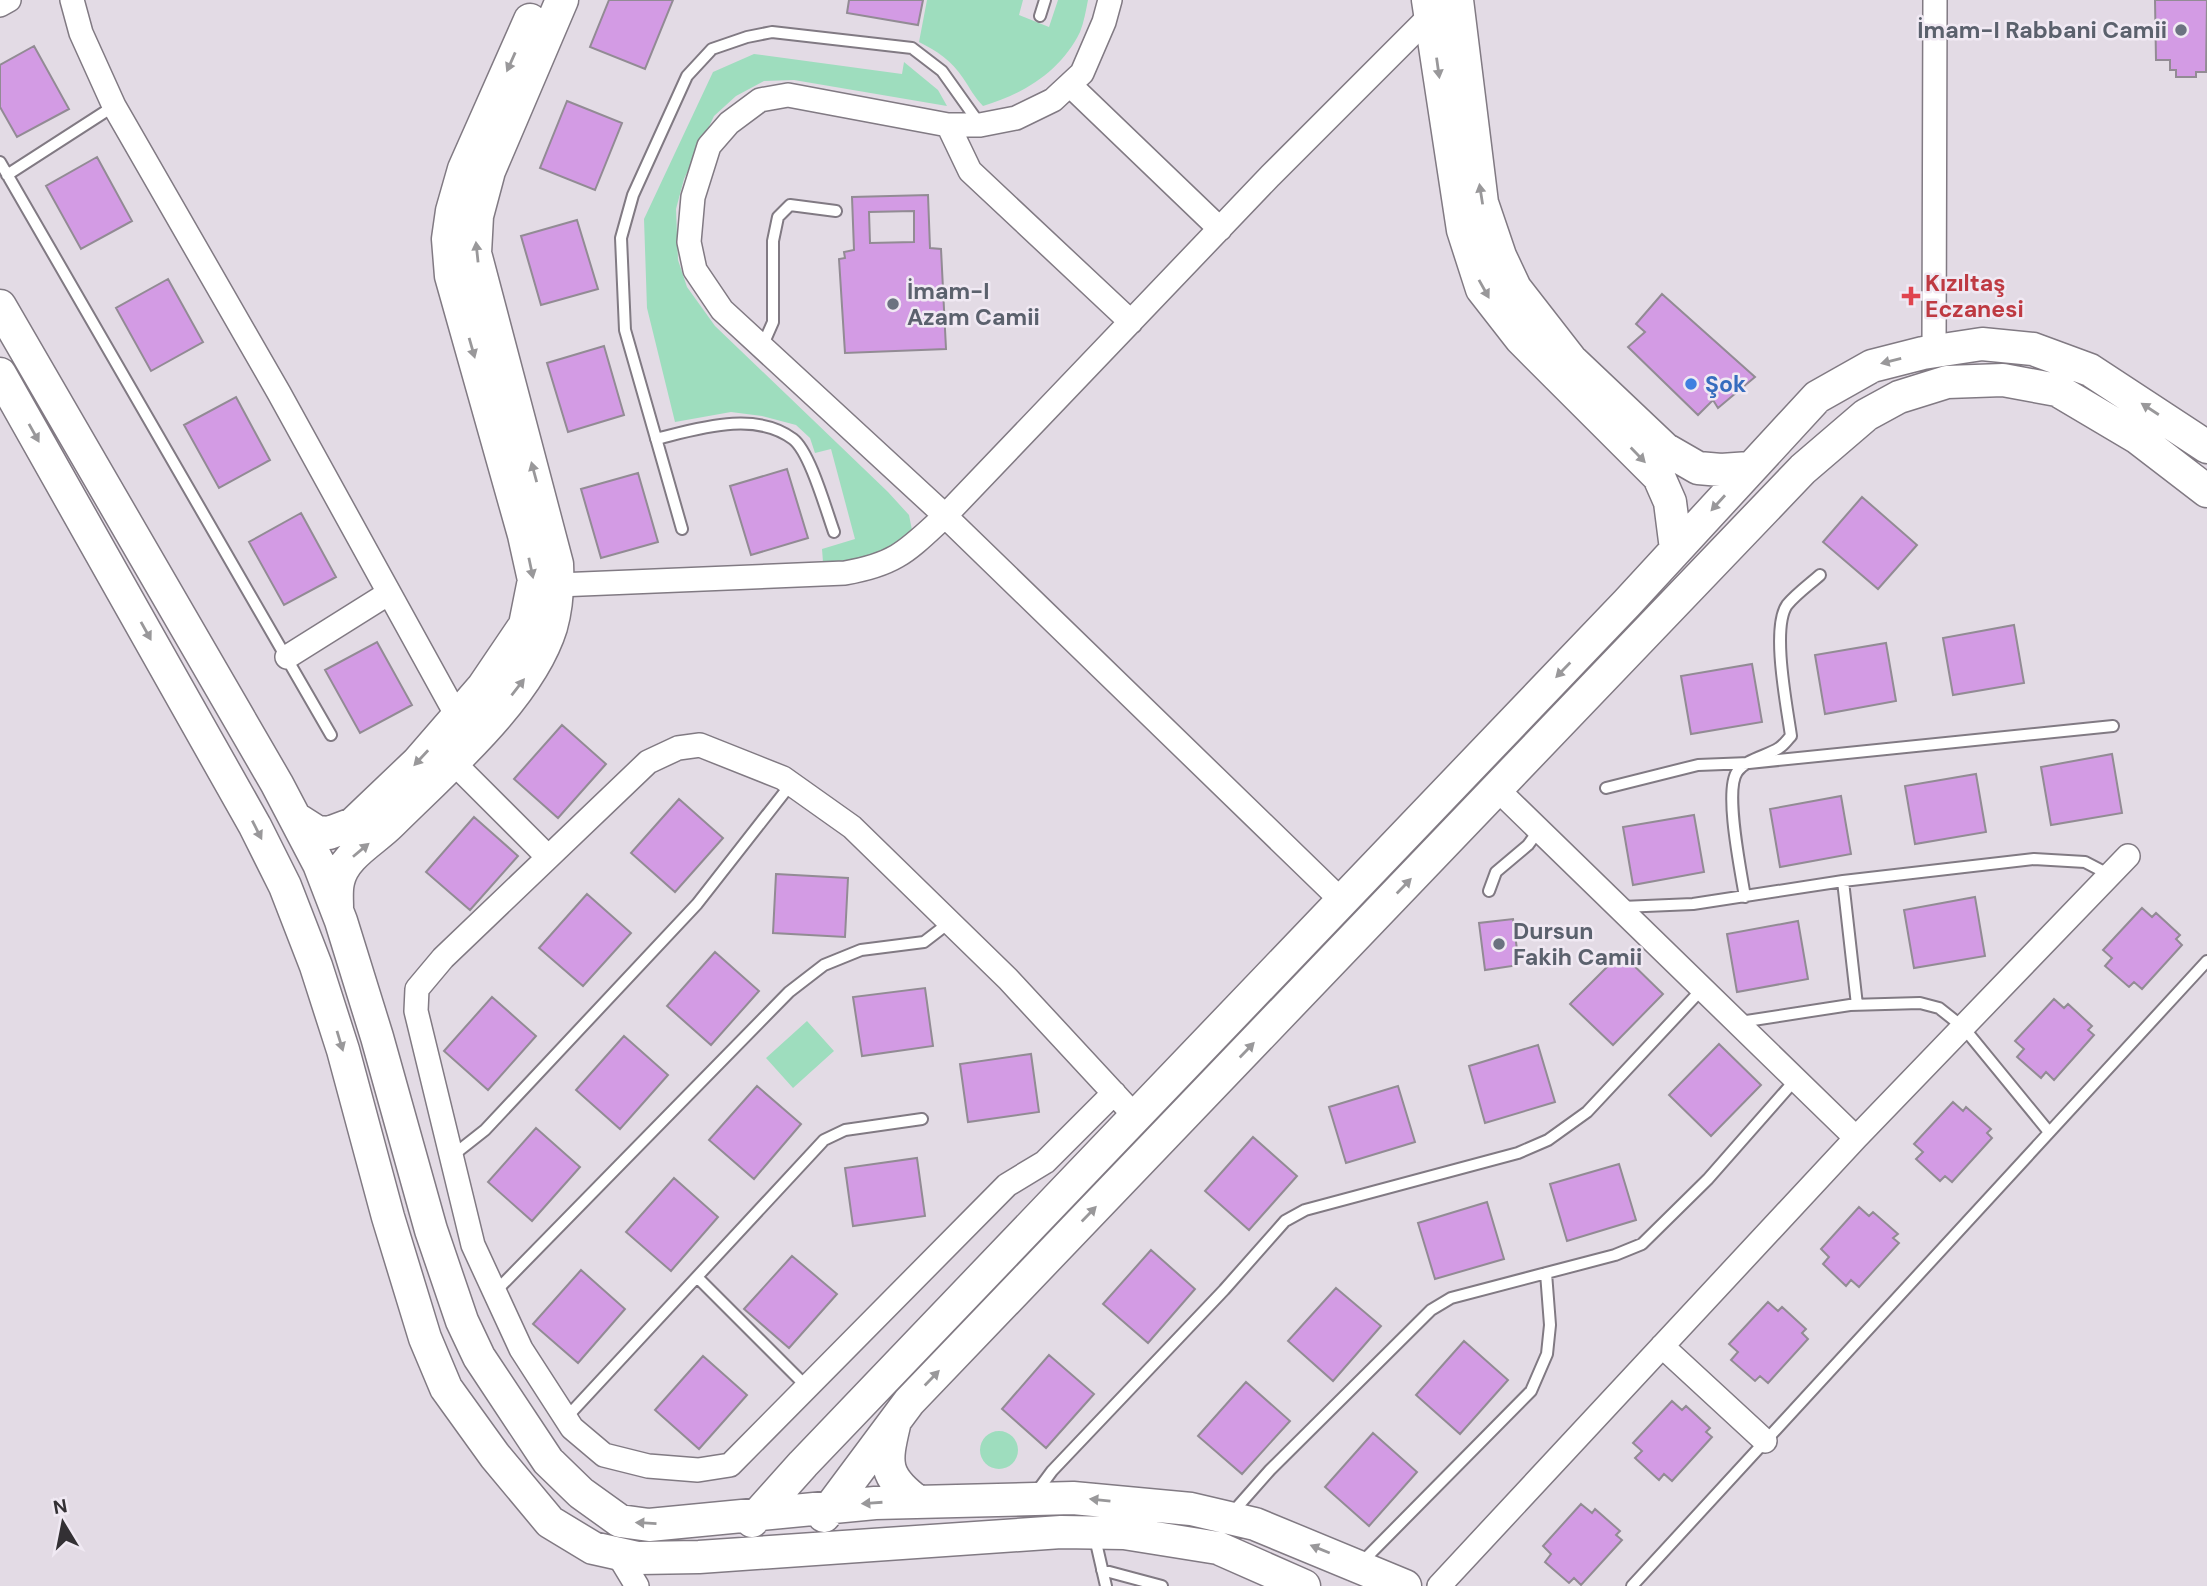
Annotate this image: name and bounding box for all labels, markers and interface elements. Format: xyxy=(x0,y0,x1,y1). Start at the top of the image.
place label: İmam-I Rabbani Camii xyxy=(1917,15,2167,45)
marker: İmam-I Rabbani Camii xyxy=(2173,22,2189,38)
one-way arrow xyxy=(505,52,516,73)
one-way arrow xyxy=(1433,57,1444,79)
one-way arrow xyxy=(1476,183,1487,205)
one-way arrow xyxy=(471,241,482,263)
place label: Kızıltaş Eczanesi xyxy=(1925,268,2024,324)
place label: İmam-I Azam Camii xyxy=(907,276,1040,332)
one-way arrow xyxy=(1478,280,1490,300)
marker: Kızıltaş Eczanesi xyxy=(1903,288,1919,304)
marker: İmam-I Azam Camii xyxy=(885,296,901,312)
one-way arrow xyxy=(467,338,477,359)
one-way arrow xyxy=(1880,356,1902,367)
place label: Şok xyxy=(1705,369,1746,399)
marker: Şok xyxy=(1683,376,1699,392)
one-way arrow xyxy=(2140,403,2160,416)
one-way arrow xyxy=(28,423,40,443)
one-way arrow xyxy=(1630,447,1647,464)
one-way arrow xyxy=(528,461,539,483)
one-way arrow xyxy=(1710,494,1726,512)
one-way arrow xyxy=(526,557,537,579)
one-way arrow xyxy=(140,622,152,641)
one-way arrow xyxy=(1555,661,1572,678)
one-way arrow xyxy=(511,678,526,696)
one-way arrow xyxy=(413,749,429,766)
one-way arrow xyxy=(251,820,262,840)
one-way arrow xyxy=(352,843,369,858)
one-way arrow xyxy=(1396,877,1413,894)
place label: Dursun Fakih Camii xyxy=(1513,916,1642,972)
marker: Dursun Fakih Camii xyxy=(1491,936,1507,952)
one-way arrow xyxy=(335,1031,345,1052)
one-way arrow xyxy=(1238,1042,1254,1059)
one-way arrow xyxy=(1081,1206,1097,1223)
one-way arrow xyxy=(923,1370,939,1387)
north arrow xyxy=(28,1488,98,1558)
text: N xyxy=(51,1493,69,1520)
one-way arrow xyxy=(1088,1495,1110,1506)
one-way arrow xyxy=(861,1498,883,1509)
one-way arrow xyxy=(635,1518,657,1529)
one-way arrow xyxy=(1310,1544,1331,1555)

